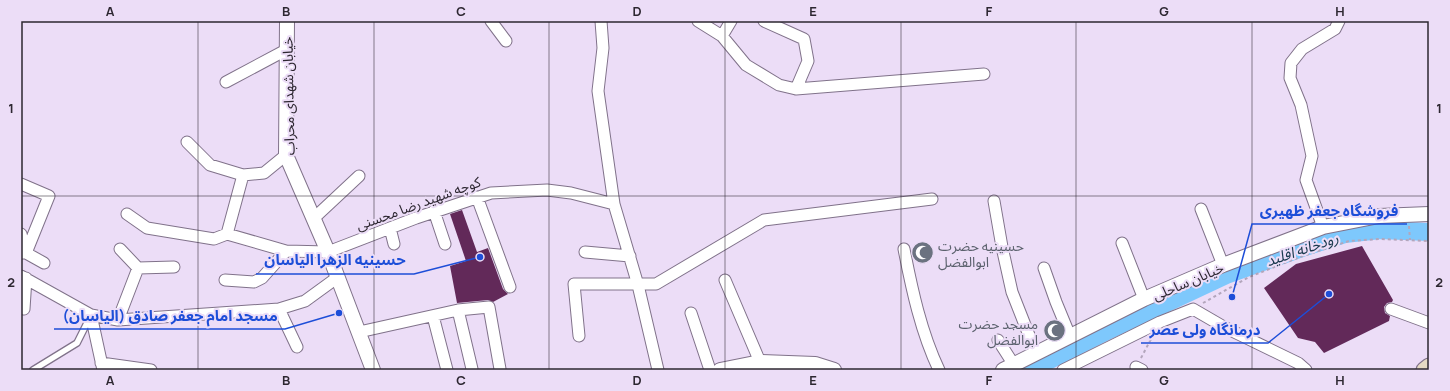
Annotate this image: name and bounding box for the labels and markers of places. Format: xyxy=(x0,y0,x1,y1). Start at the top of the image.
callout: فروشگاه جعفر ظهیری xyxy=(1252,197,1407,224)
place label: حسینیه حضرت ابوالفضل xyxy=(938,236,1024,271)
mosque icon: حسینیه حضرت ابوالفضل xyxy=(910,240,936,266)
callout: حسینیه الزهرا الیاسان xyxy=(256,247,414,274)
callout: مسجد امام جعفر صادق (الیاسان) xyxy=(54,302,285,329)
place label: مسجد حضرت ابوالفضل xyxy=(959,314,1038,349)
callout: درمانگاه ولی عصر xyxy=(1141,316,1268,343)
mosque icon: مسجد حضرت ابوالفضل xyxy=(1041,318,1067,344)

